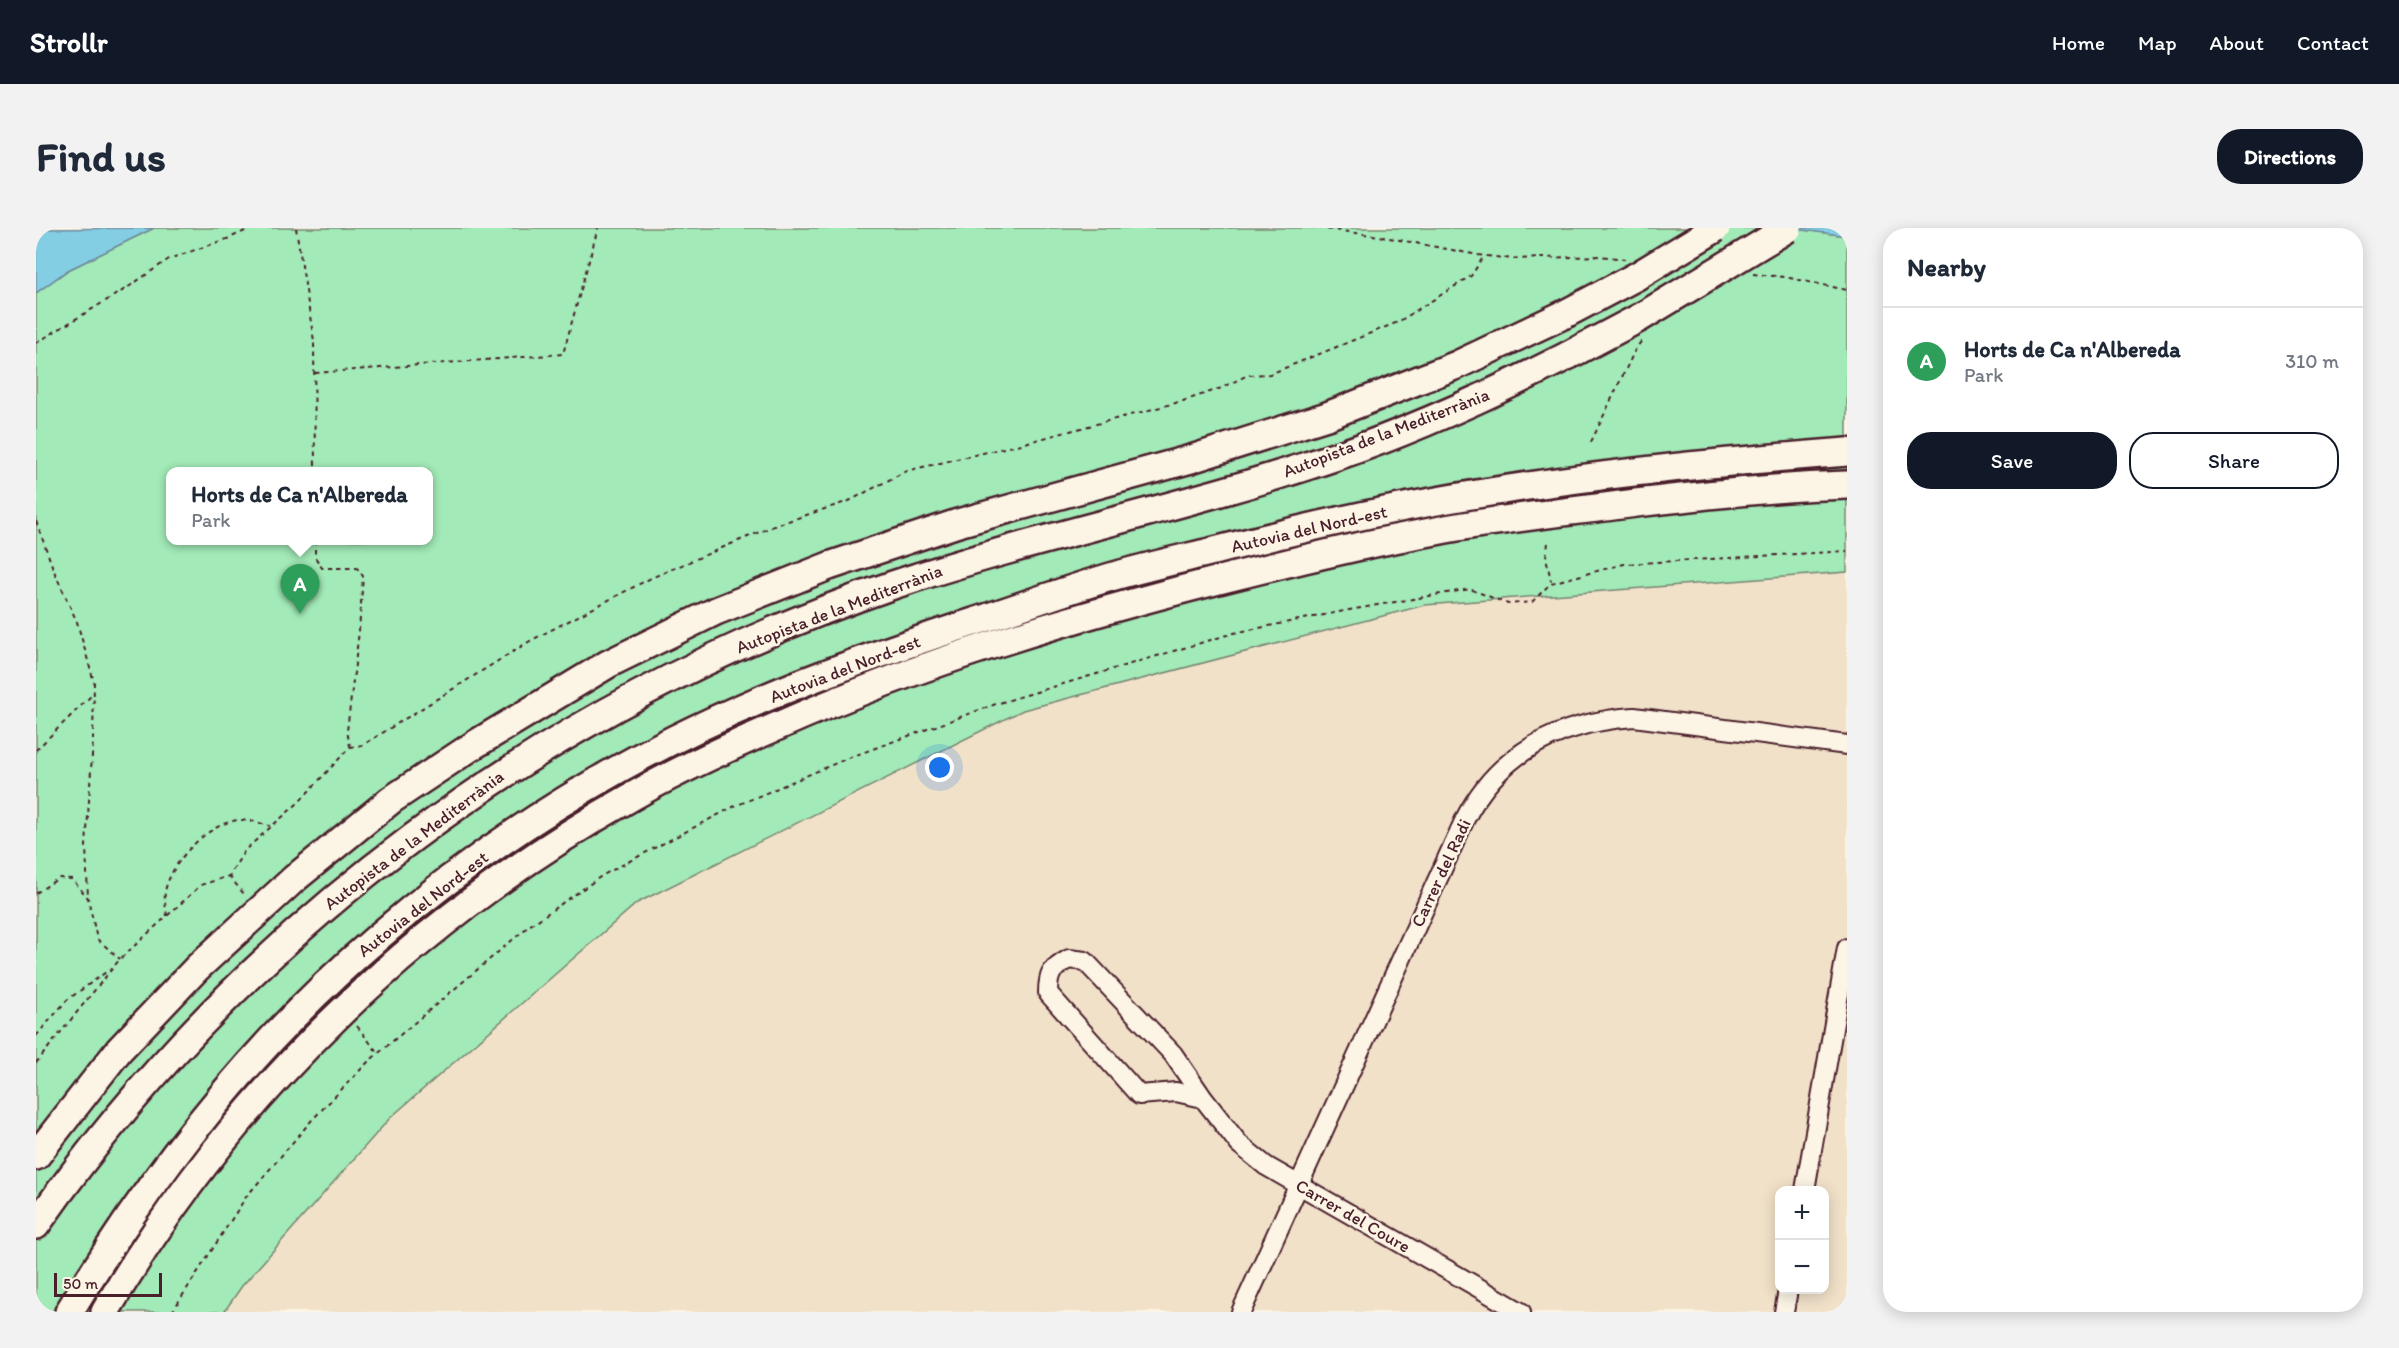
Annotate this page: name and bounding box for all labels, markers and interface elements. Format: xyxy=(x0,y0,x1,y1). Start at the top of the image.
text: Strollr xyxy=(30,25,108,59)
text: Home xyxy=(2052,30,2105,55)
text: Map xyxy=(2138,30,2177,55)
text: About xyxy=(2210,30,2264,55)
text: Contact xyxy=(2297,30,2369,55)
button: Directions xyxy=(2217,129,2363,184)
text: Find us xyxy=(36,131,166,182)
text: Nearby xyxy=(1907,251,1986,283)
text: Horts de Ca n'Albereda xyxy=(1964,336,2181,363)
text: A xyxy=(1920,349,1933,373)
text: 310 m xyxy=(2285,349,2339,373)
text: Park xyxy=(1964,363,2003,387)
street label: Autopista de la Mediterrània xyxy=(1280,383,1492,483)
button: Save xyxy=(1907,432,2117,489)
button: Share xyxy=(2129,432,2339,489)
popup xyxy=(166,467,433,545)
text: Horts de Ca n'Albereda xyxy=(191,481,408,508)
street label: Autovia del Nord-est xyxy=(1229,500,1389,558)
text: Park xyxy=(191,508,231,532)
street label: Autopista de la Mediterrània xyxy=(733,559,945,659)
pin: A xyxy=(280,564,320,614)
street label: Autovia del Nord-est xyxy=(767,630,924,708)
your location xyxy=(925,753,954,782)
street label: Autopista de la Mediterrània xyxy=(320,765,508,915)
street label: Carrer del Radi xyxy=(1406,815,1476,931)
street label: Autovia del Nord-est xyxy=(353,846,493,962)
street label: Carrer del Coure xyxy=(1292,1174,1414,1258)
map controls xyxy=(1775,1186,1829,1294)
button: + xyxy=(1775,1186,1829,1240)
button: − xyxy=(1775,1240,1829,1294)
scale bar xyxy=(54,1270,162,1298)
text: 50 m xyxy=(63,1274,98,1293)

